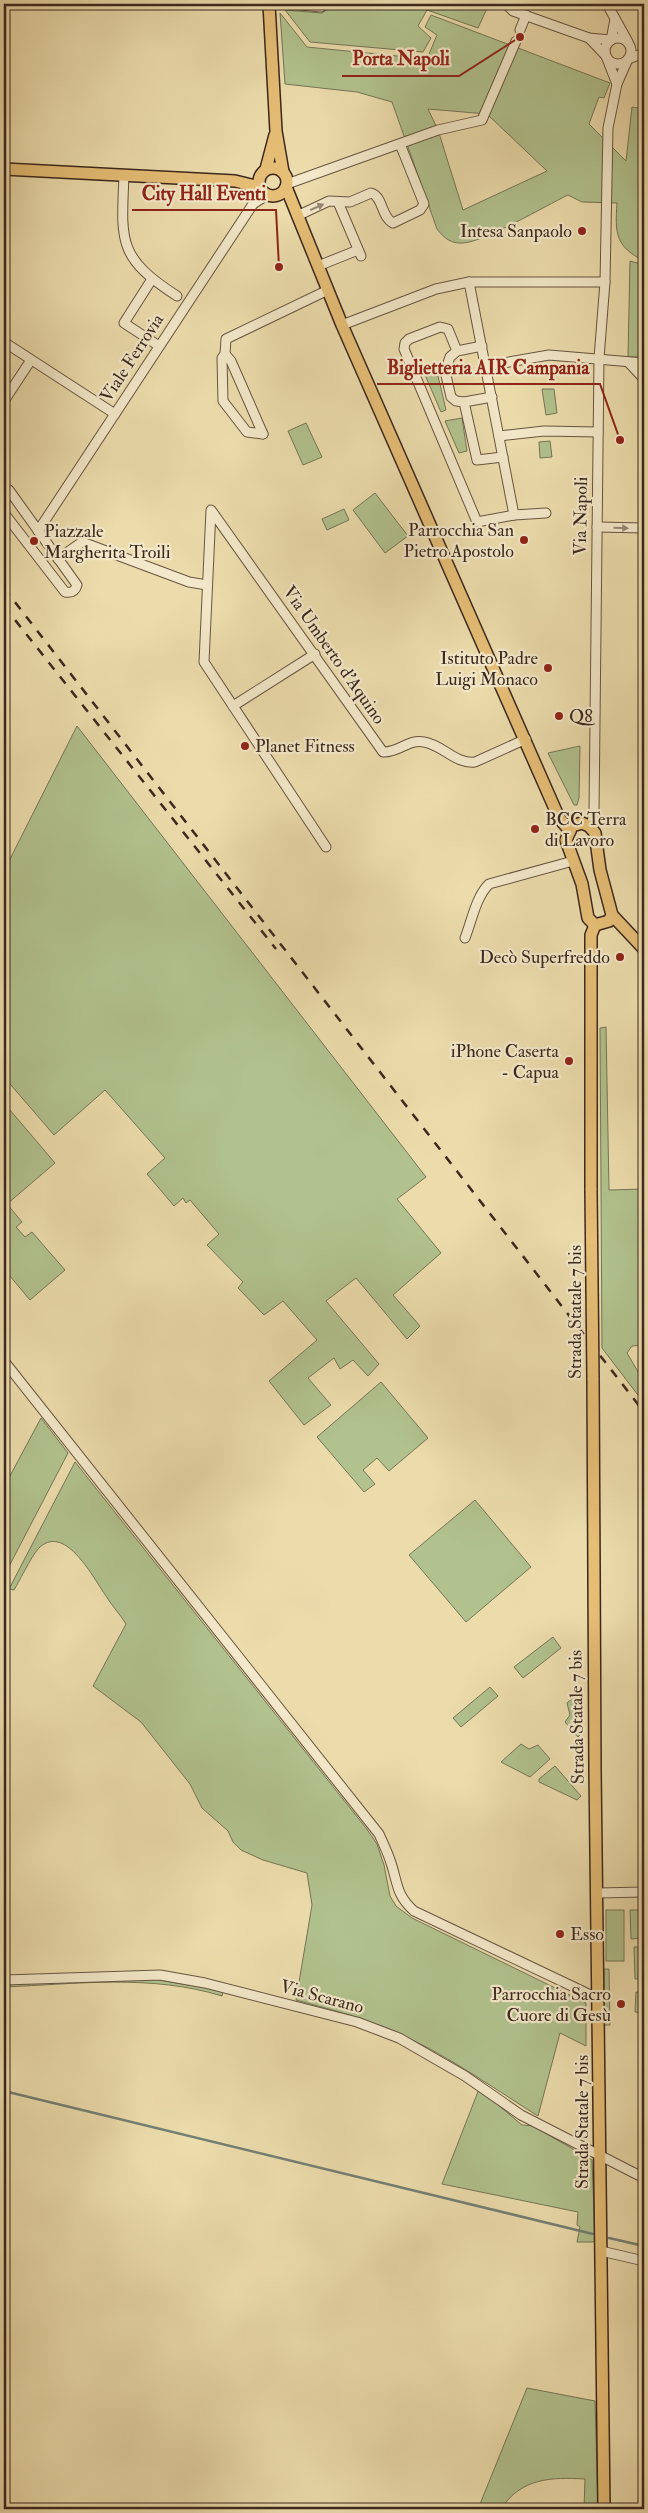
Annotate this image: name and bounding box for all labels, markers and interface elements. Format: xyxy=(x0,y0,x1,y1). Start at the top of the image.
callout: Porta Napoli xyxy=(342,42,459,76)
text: Porta Napoli xyxy=(352,47,450,72)
callout: City Hall Eventi xyxy=(132,176,276,210)
text: City Hall Eventi xyxy=(142,182,266,207)
one-way arrow xyxy=(310,202,324,210)
place label: Intesa Sanpaolo xyxy=(460,220,572,243)
marker: Intesa Sanpaolo xyxy=(576,225,588,237)
street label: Viale Ferrovia xyxy=(95,309,169,407)
callout: Biglietteria AIR Campania xyxy=(377,350,600,384)
text: Biglietteria AIR Campania xyxy=(387,356,590,381)
street label: Via Napoli xyxy=(569,476,593,556)
place label: Parrocchia San Pietro Apostolo xyxy=(403,519,514,563)
place label: Piazzale Margherita Troili xyxy=(44,520,171,564)
one-way arrow xyxy=(613,524,629,532)
marker: Parrocchia San Pietro Apostolo xyxy=(518,534,530,546)
marker: Piazzale Margherita Troili xyxy=(28,535,40,547)
street label: Via Umberto d'Aquino xyxy=(278,581,391,729)
place label: Istituto Padre Luigi Monaco xyxy=(435,647,538,691)
marker: Istituto Padre Luigi Monaco xyxy=(542,662,554,674)
place label: Q8 xyxy=(569,705,596,728)
marker: Q8 xyxy=(553,710,565,722)
place label: Planet Fitness xyxy=(255,735,355,758)
marker: Planet Fitness xyxy=(239,740,251,752)
place label: BCC Terra di Lavoro xyxy=(545,808,627,852)
marker: BCC Terra di Lavoro xyxy=(529,823,541,835)
place label: Decò Superfreddo xyxy=(479,946,610,969)
marker: Decò Superfreddo xyxy=(614,951,626,963)
place label: iPhone Caserta - Capua xyxy=(451,1040,560,1084)
marker: iPhone Caserta - Capua xyxy=(563,1055,575,1067)
street label: Strada Statale 7 bis xyxy=(564,1245,587,1379)
street label: Strada Statale 7 bis xyxy=(564,1650,590,1784)
place label: Esso xyxy=(570,1923,604,1946)
marker: Esso xyxy=(554,1928,566,1940)
street label: Via Scarano xyxy=(278,1975,366,2019)
place label: Parrocchia Sacro Cuore di Gesù xyxy=(492,1983,611,2027)
marker: Parrocchia Sacro Cuore di Gesù xyxy=(615,1998,627,2010)
street label: Strada Statale 7 bis xyxy=(571,2055,594,2189)

